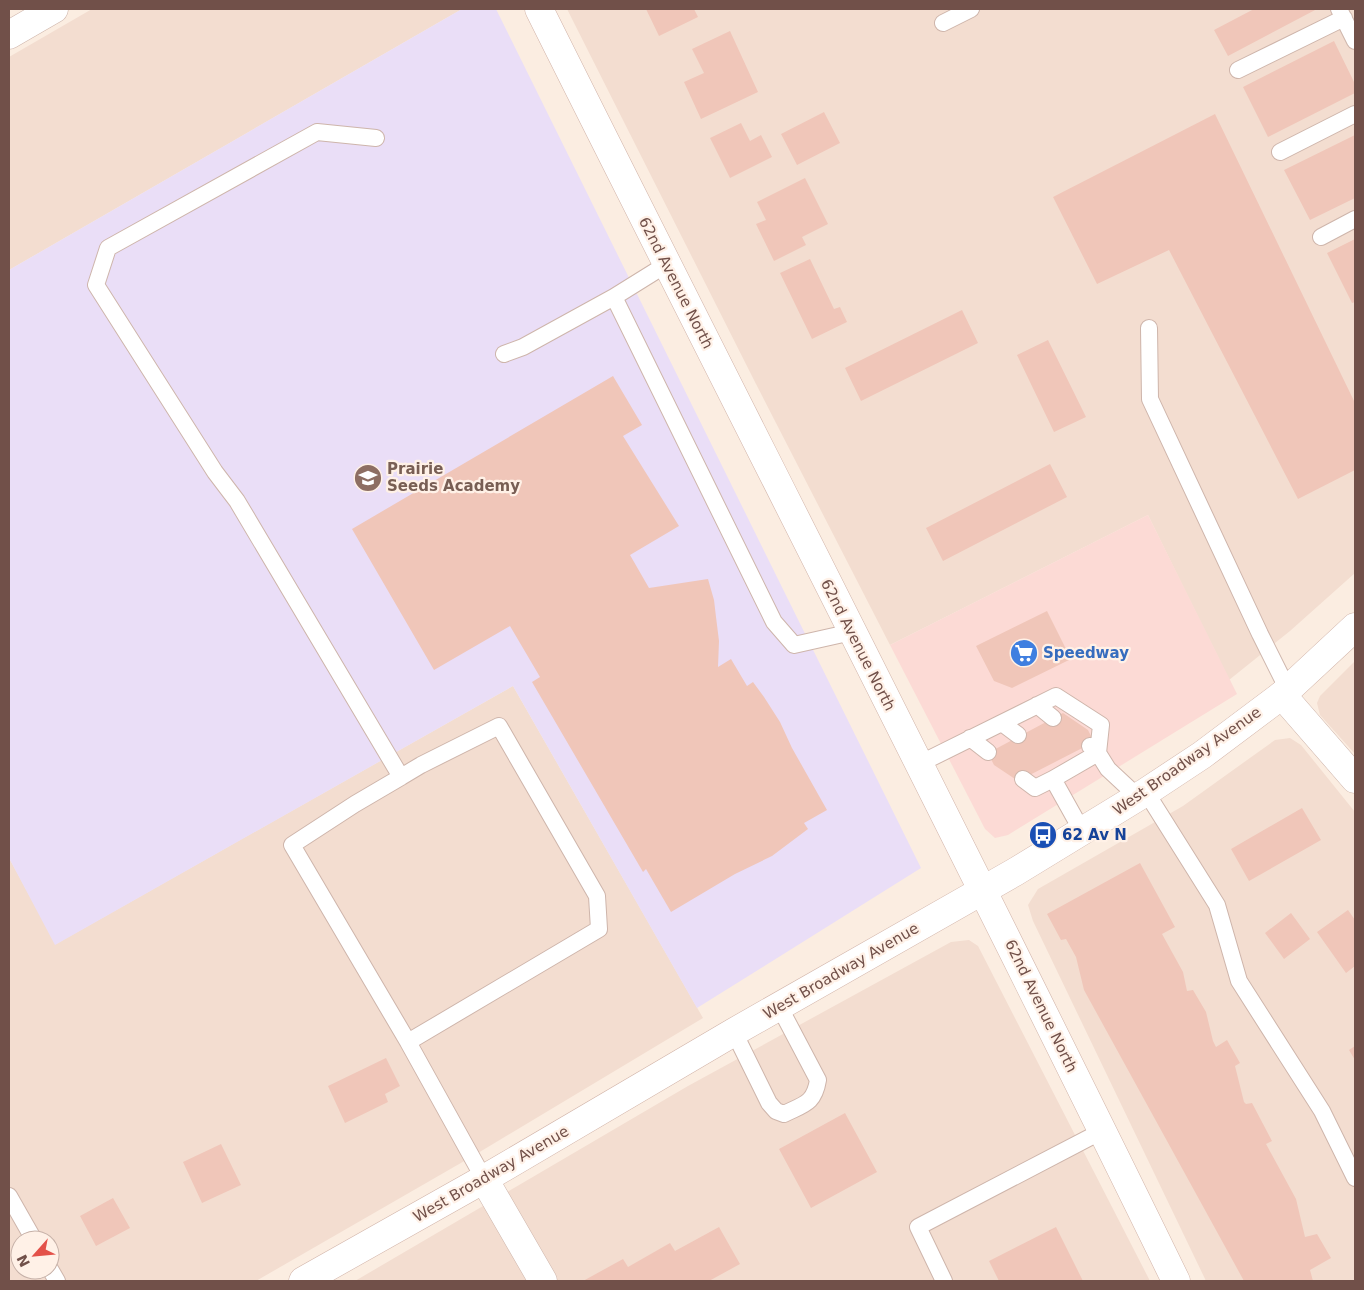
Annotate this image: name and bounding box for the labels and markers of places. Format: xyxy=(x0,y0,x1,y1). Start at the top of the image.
place label: Prairie Seeds Academy xyxy=(387,460,520,495)
school or university icon: Prairie Seeds Academy xyxy=(353,463,383,493)
supermarket icon: Speedway xyxy=(1009,638,1039,668)
place label: Speedway xyxy=(1043,644,1129,662)
bus stop icon: 62 Av N xyxy=(1028,820,1058,850)
place label: 62 Av N xyxy=(1062,826,1127,844)

